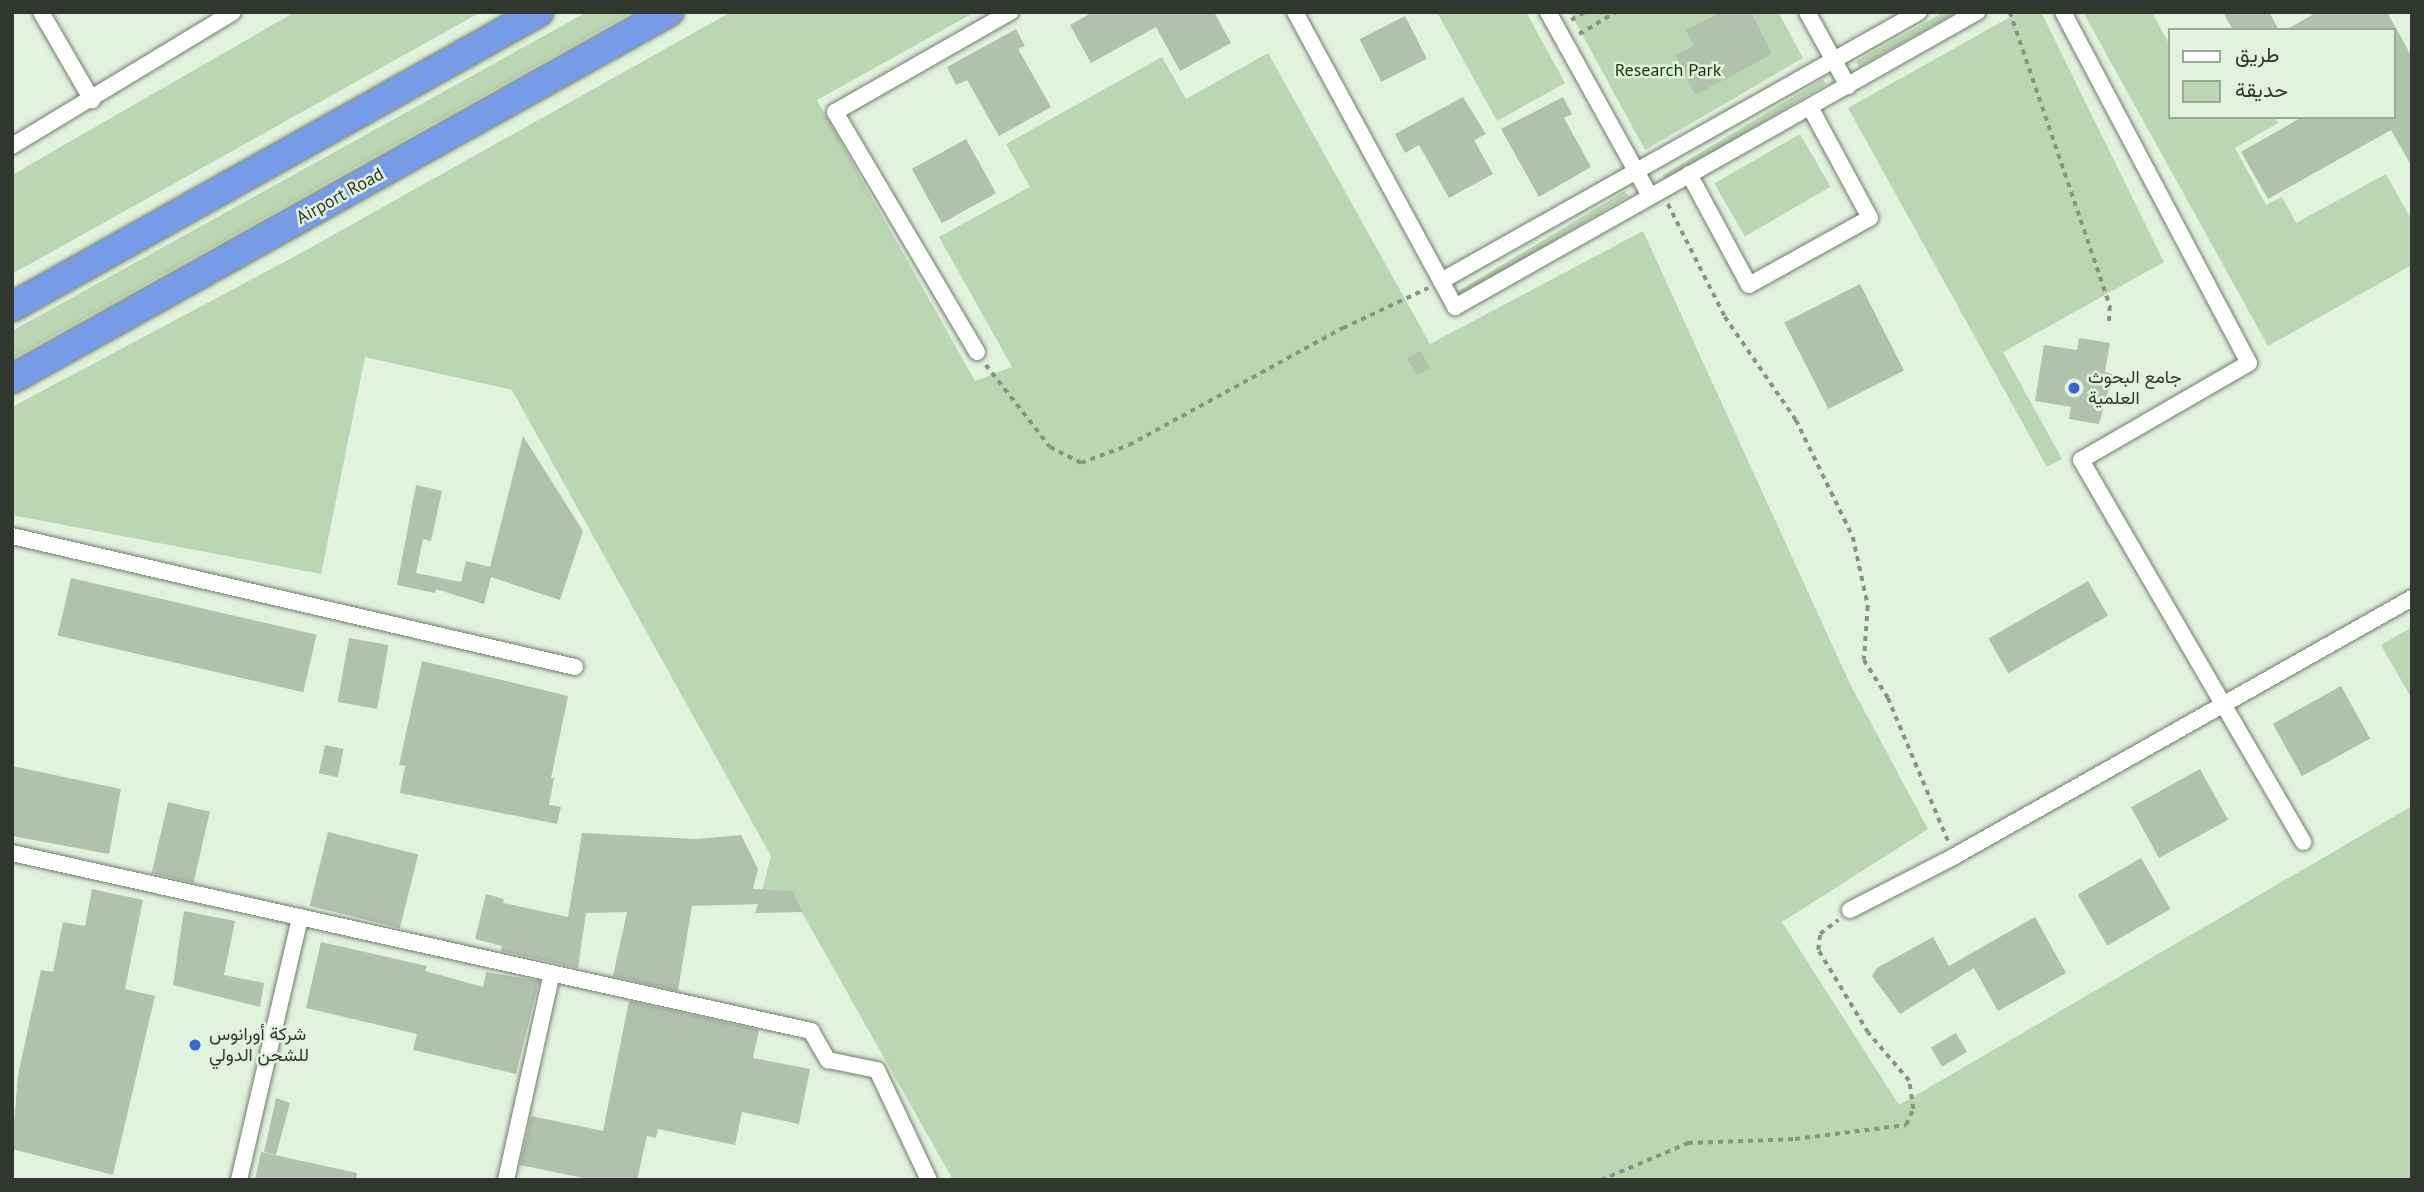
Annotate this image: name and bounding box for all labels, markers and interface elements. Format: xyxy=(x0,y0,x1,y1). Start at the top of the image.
legend xyxy=(2168,28,2396,119)
text: طريق xyxy=(2235,41,2280,68)
park label: Research Park xyxy=(1615,59,1721,81)
text: حديقة xyxy=(2235,76,2288,103)
street label: Airport Road xyxy=(293,163,387,229)
place label: جامع البحوث العلمية xyxy=(2088,367,2182,410)
marker: جامع البحوث العلمية xyxy=(2066,380,2082,396)
place label: شركة أورانوس للشحن الدولي xyxy=(209,1024,309,1066)
marker: شركة أورانوس للشحن الدولي xyxy=(187,1037,203,1053)

